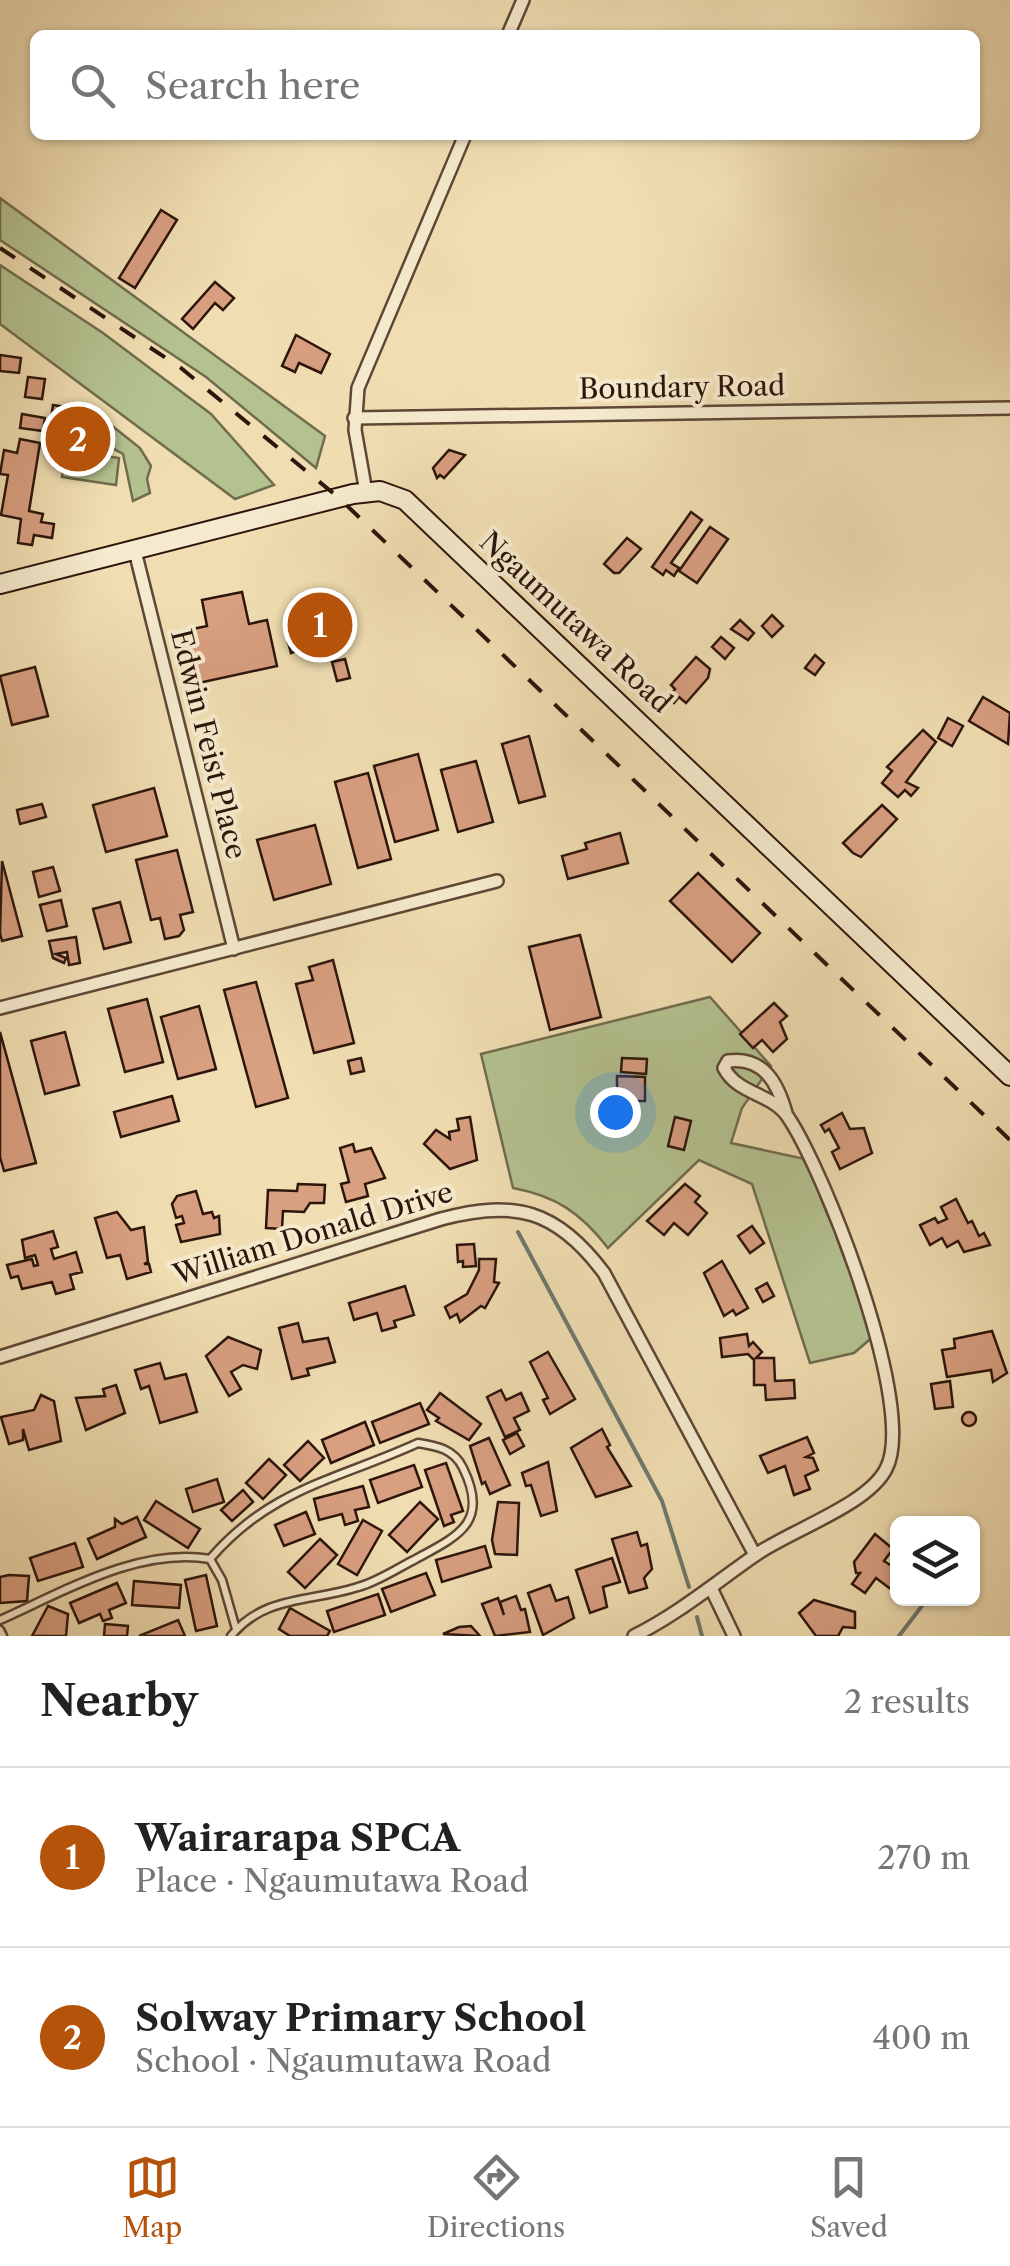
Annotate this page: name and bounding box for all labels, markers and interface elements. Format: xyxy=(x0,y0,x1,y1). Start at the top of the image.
search box xyxy=(30,30,980,140)
icon: search xyxy=(65,58,120,113)
text: Search here xyxy=(145,62,360,109)
street label: Boundary Road xyxy=(578,368,786,406)
pin: 2 xyxy=(46,402,110,476)
street label: Ngaumutawa Road xyxy=(473,524,679,720)
pin: 1 xyxy=(288,588,352,662)
street label: Edwin Feist Place xyxy=(164,626,254,862)
your location xyxy=(590,1087,641,1138)
street label: William Donald Drive xyxy=(168,1174,457,1292)
map controls xyxy=(890,1516,980,1606)
button: layers xyxy=(890,1516,980,1606)
text: Nearby xyxy=(40,1675,198,1727)
text: 2 results xyxy=(844,1682,970,1721)
text: Wairarapa SPCA xyxy=(135,1814,460,1861)
text: 1 xyxy=(65,1838,80,1877)
text: 270 m xyxy=(877,1838,970,1877)
text: Place · Ngaumutawa Road xyxy=(135,1861,529,1900)
text: Solway Primary School xyxy=(135,1994,586,2041)
text: 2 xyxy=(63,2018,82,2057)
text: 400 m xyxy=(873,2018,970,2057)
text: School · Ngaumutawa Road xyxy=(135,2041,551,2080)
tab: Map xyxy=(122,2150,182,2244)
tab: Directions xyxy=(427,2150,565,2244)
tab: Saved xyxy=(810,2150,888,2244)

